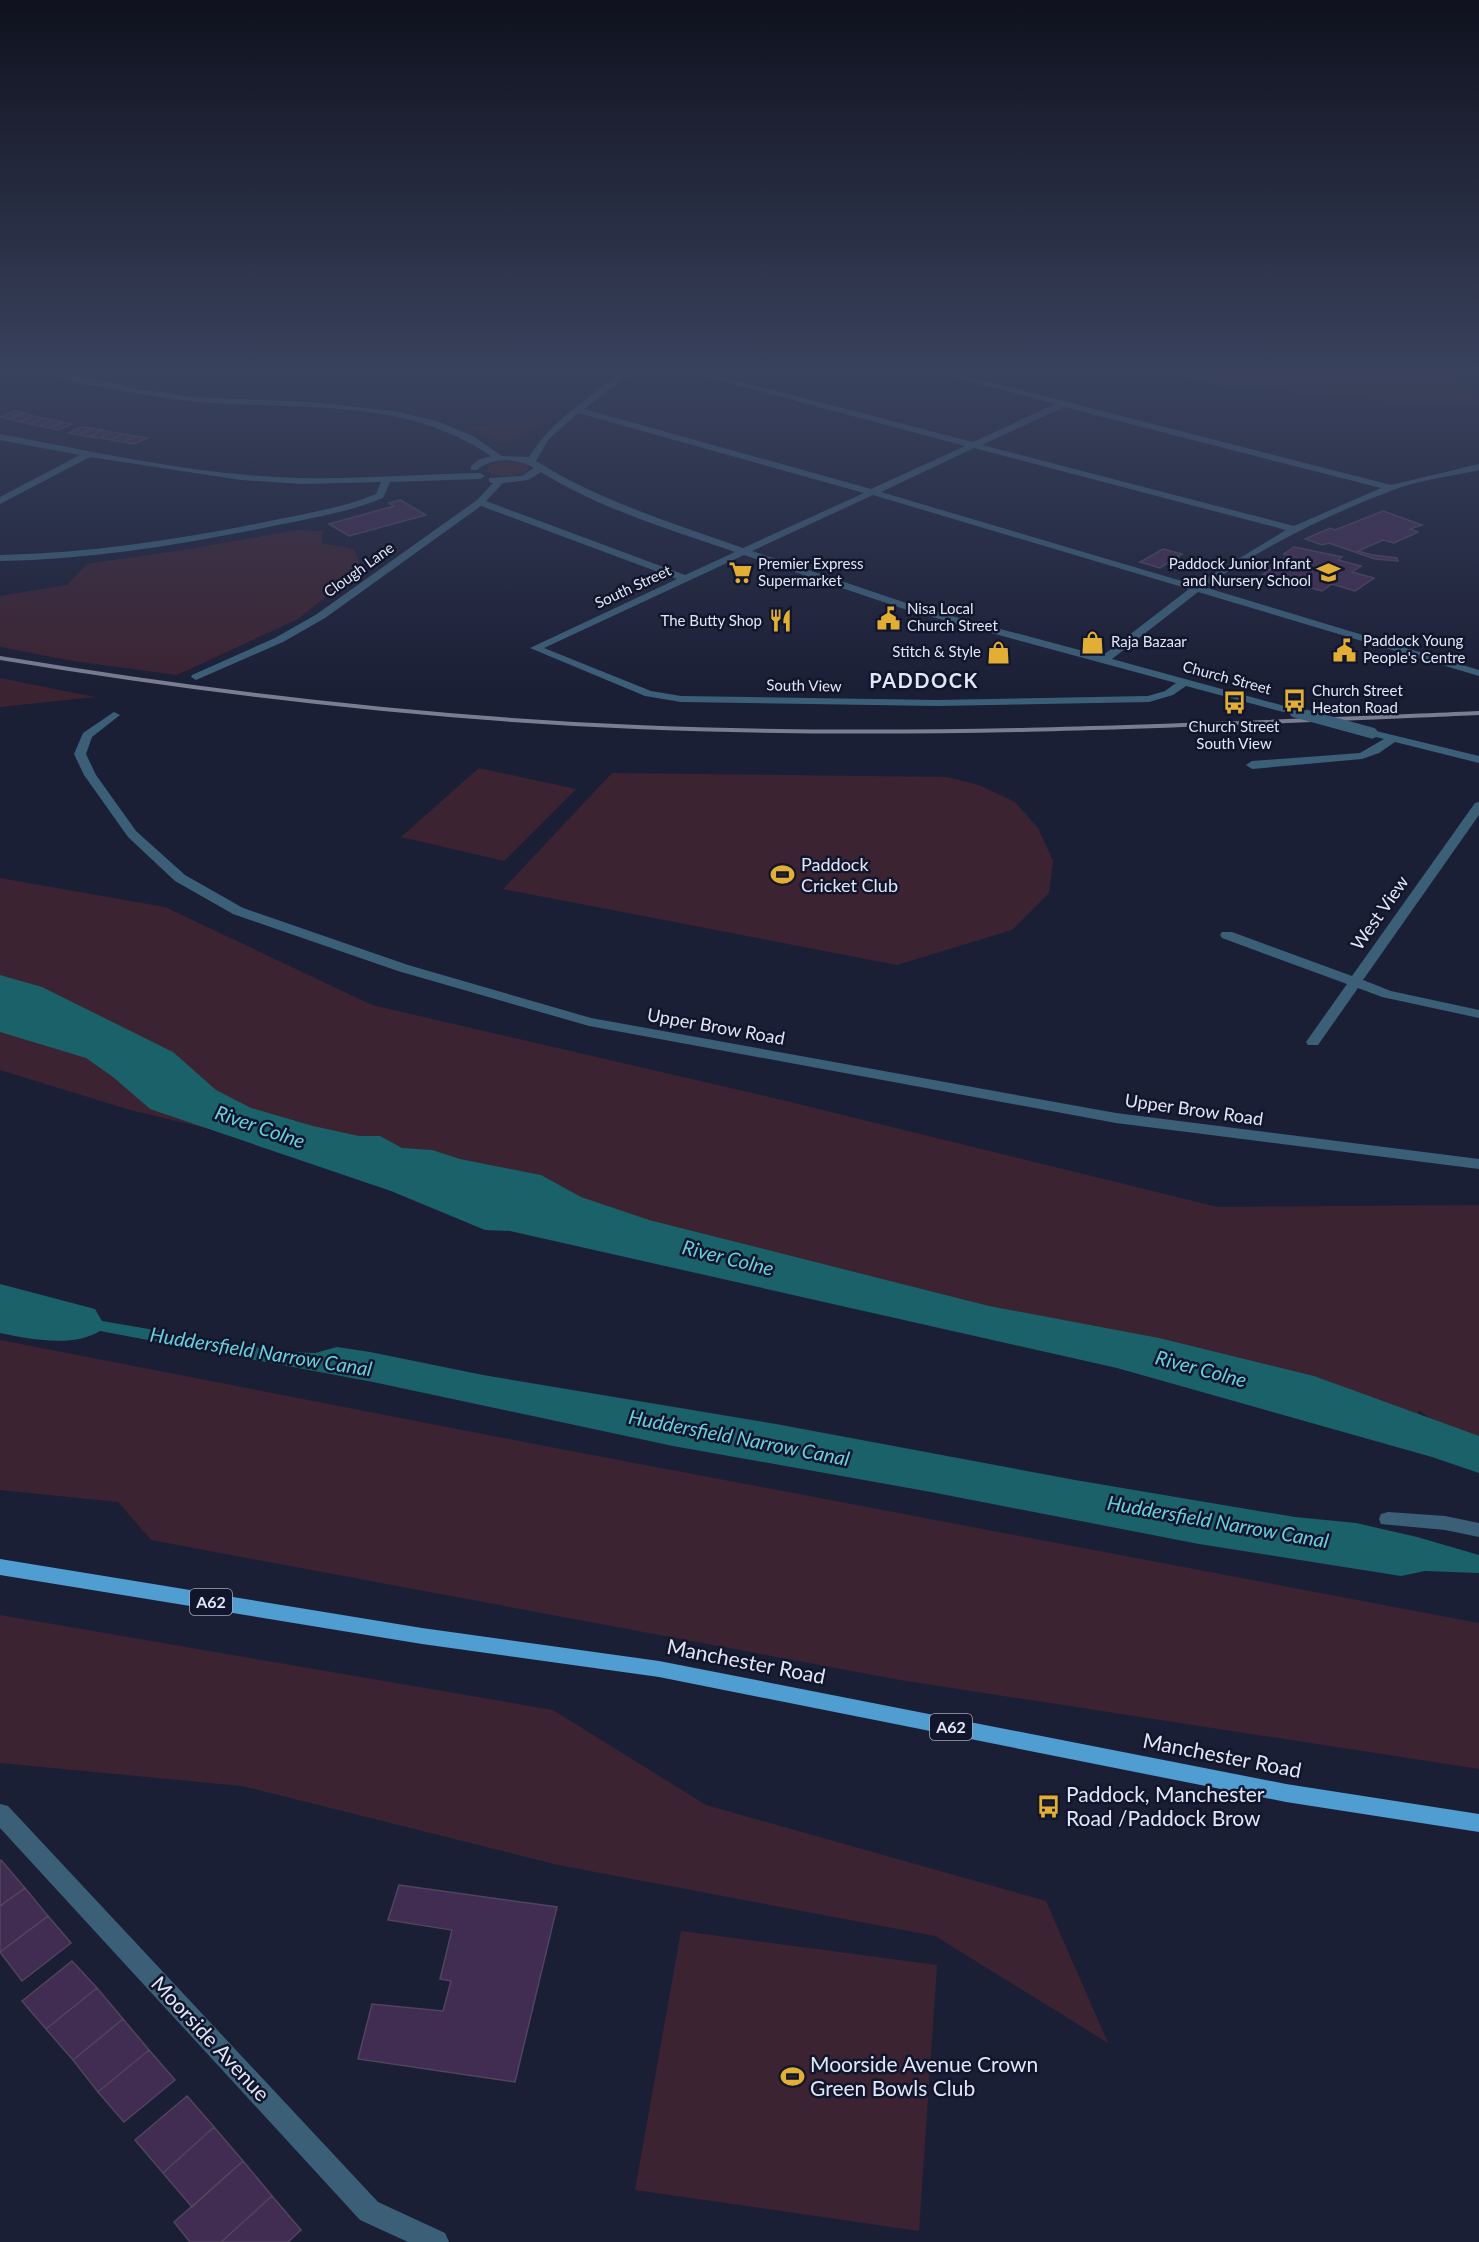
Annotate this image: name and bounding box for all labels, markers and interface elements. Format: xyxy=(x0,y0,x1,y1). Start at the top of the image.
street label: Clough Lane xyxy=(320,538,397,601)
place label: Premier Express Supermarket xyxy=(758,554,863,589)
place label: Paddock Junior Infant and Nursery School xyxy=(1169,554,1312,589)
street label: South Street xyxy=(592,560,674,612)
supermarket icon: Premier Express Supermarket xyxy=(727,560,753,586)
school or university icon: Paddock Junior Infant and Nursery School xyxy=(1316,560,1342,586)
place label: Nisa Local Church Street xyxy=(907,599,998,634)
public building icon: Nisa Local Church Street xyxy=(876,605,902,631)
restaurant icon: The Butty Shop xyxy=(767,608,793,634)
place label: The Butty Shop xyxy=(660,611,762,629)
shop icon: Raja Bazaar xyxy=(1080,629,1106,655)
place label: Paddock Young People's Centre xyxy=(1363,631,1465,666)
place label: Raja Bazaar xyxy=(1111,632,1187,650)
public building icon: Paddock Young People's Centre xyxy=(1332,637,1358,663)
shop icon: Stitch & Style xyxy=(986,639,1012,665)
place label: Stitch & Style xyxy=(892,642,981,660)
street label: Church Street xyxy=(1181,657,1274,698)
district label: PADDOCK xyxy=(869,668,979,692)
street label: South View xyxy=(766,675,842,695)
place label: Church Street Heaton Road xyxy=(1312,681,1403,716)
bus stop icon: Church Street Heaton Road xyxy=(1281,687,1307,713)
bus stop icon: Church Street South View xyxy=(1221,690,1247,716)
place label: Church Street South View xyxy=(1189,717,1280,752)
place label: Paddock Cricket Club xyxy=(801,853,898,896)
sports icon: Paddock Cricket Club xyxy=(770,862,796,888)
street label: West View xyxy=(1346,871,1413,954)
street label: Upper Brow Road xyxy=(646,1003,787,1049)
street label: Upper Brow Road xyxy=(1124,1088,1265,1130)
water label: River Colne xyxy=(212,1100,308,1153)
water label: River Colne xyxy=(680,1234,776,1280)
water label: Huddersfield Narrow Canal xyxy=(148,1322,374,1380)
water label: River Colne xyxy=(1153,1344,1249,1392)
water label: Huddersfield Narrow Canal xyxy=(627,1404,852,1470)
water label: Huddersfield Narrow Canal xyxy=(1106,1490,1331,1552)
road number: A62 xyxy=(190,1589,232,1615)
street label: Manchester Road xyxy=(665,1633,828,1688)
road number: A62 xyxy=(930,1714,972,1740)
street label: Manchester Road xyxy=(1141,1727,1304,1782)
place label: Paddock, Manchester Road /Paddock Brow xyxy=(1066,1781,1265,1830)
bus stop icon: Paddock, Manchester Road /Paddock Brow xyxy=(1035,1794,1061,1820)
street label: Moorside Avenue xyxy=(147,1970,275,2106)
place label: Moorside Avenue Crown Green Bowls Club xyxy=(810,2051,1038,2100)
sports icon: Moorside Avenue Crown Green Bowls Club xyxy=(779,2064,805,2090)

